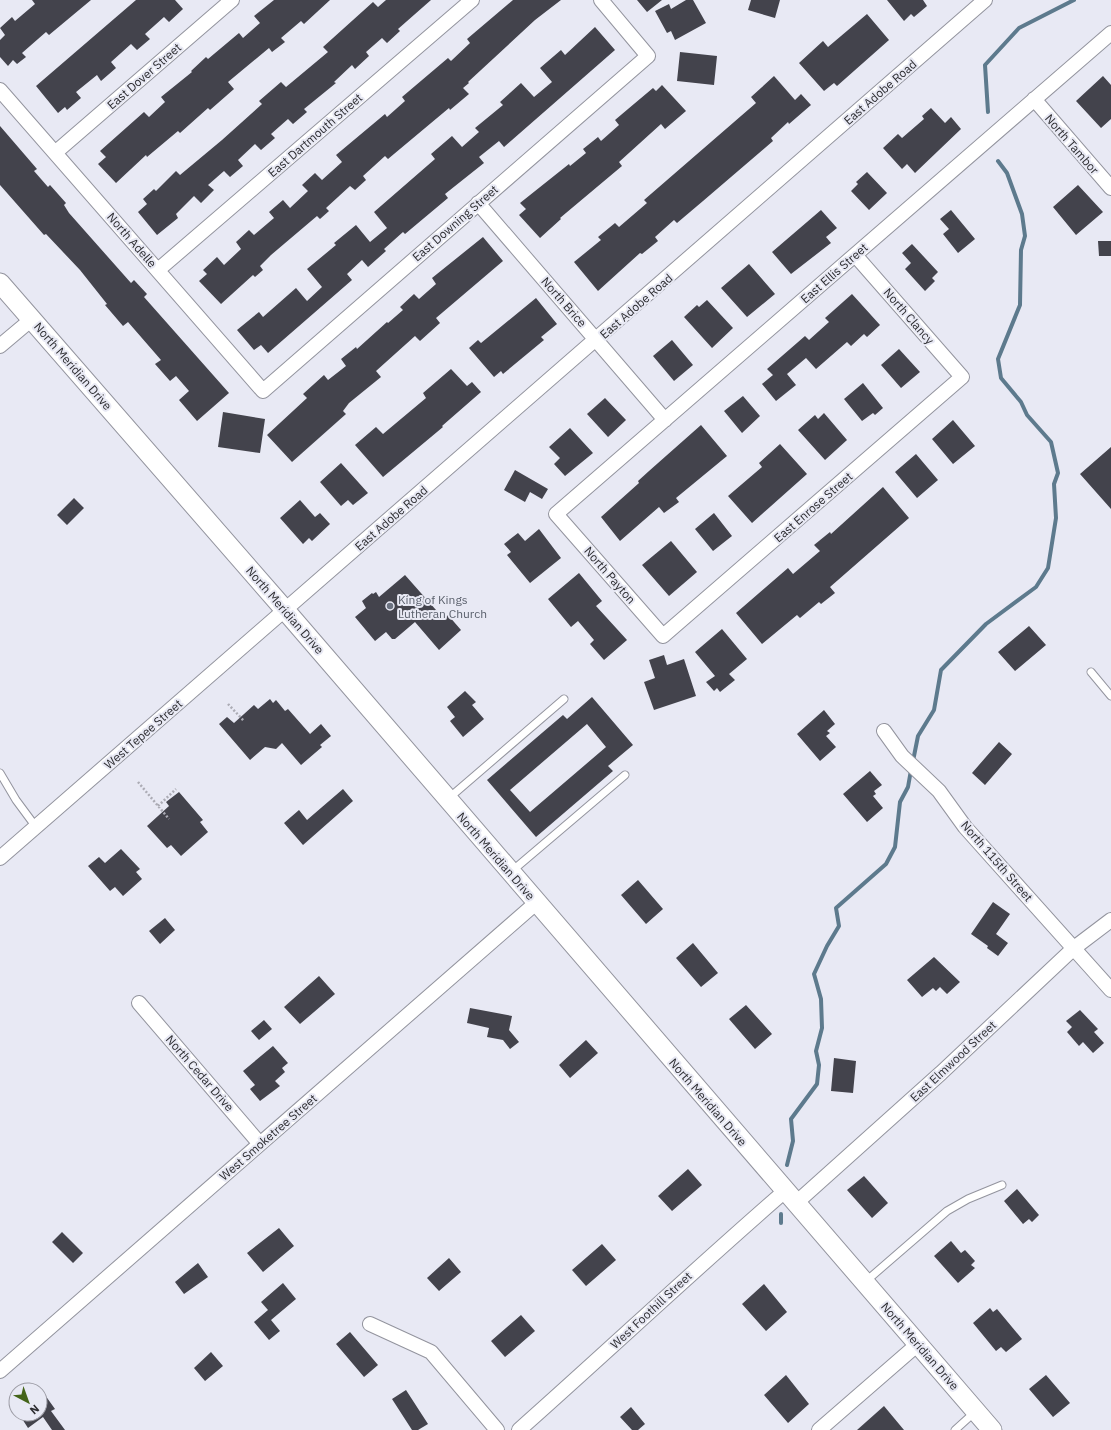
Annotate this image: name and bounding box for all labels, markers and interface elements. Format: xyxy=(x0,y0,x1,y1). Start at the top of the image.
street label: East Dover Street xyxy=(104,40,184,112)
street label: East Adobe Road xyxy=(841,56,919,128)
street label: East Dartmouth Street xyxy=(265,90,365,180)
street label: North Tambor xyxy=(1042,111,1102,177)
street label: East Downing Street xyxy=(409,182,501,264)
street label: North Adelle xyxy=(104,209,160,271)
street label: East Ellis Street xyxy=(797,240,871,306)
street label: East Adobe Road xyxy=(597,270,675,342)
street label: North Brice xyxy=(538,274,590,330)
street label: North Clancy xyxy=(881,285,937,347)
street label: North Meridian Drive xyxy=(31,319,115,413)
street label: East Enrose Street xyxy=(771,469,855,545)
street label: East Adobe Road xyxy=(352,482,430,554)
street label: North Payton xyxy=(581,543,639,607)
street label: North Meridian Drive xyxy=(243,563,327,657)
place label: King of Kings Lutheran Church xyxy=(398,592,487,621)
marker: King of Kings Lutheran Church xyxy=(385,601,395,611)
street label: West Tepee Street xyxy=(101,696,185,772)
street label: North Meridian Drive xyxy=(454,809,538,903)
street label: North 115th Street xyxy=(958,818,1036,904)
street label: East Elmwood Street xyxy=(907,1017,999,1105)
street label: North Cedar Drive xyxy=(163,1032,237,1114)
street label: North Meridian Drive xyxy=(666,1055,750,1149)
street label: West Smoketree Street xyxy=(216,1091,320,1183)
street label: West Foothill Street xyxy=(607,1268,695,1352)
street label: North Meridian Drive xyxy=(878,1299,962,1393)
north arrow xyxy=(8,1382,48,1422)
text: N xyxy=(27,1402,42,1417)

